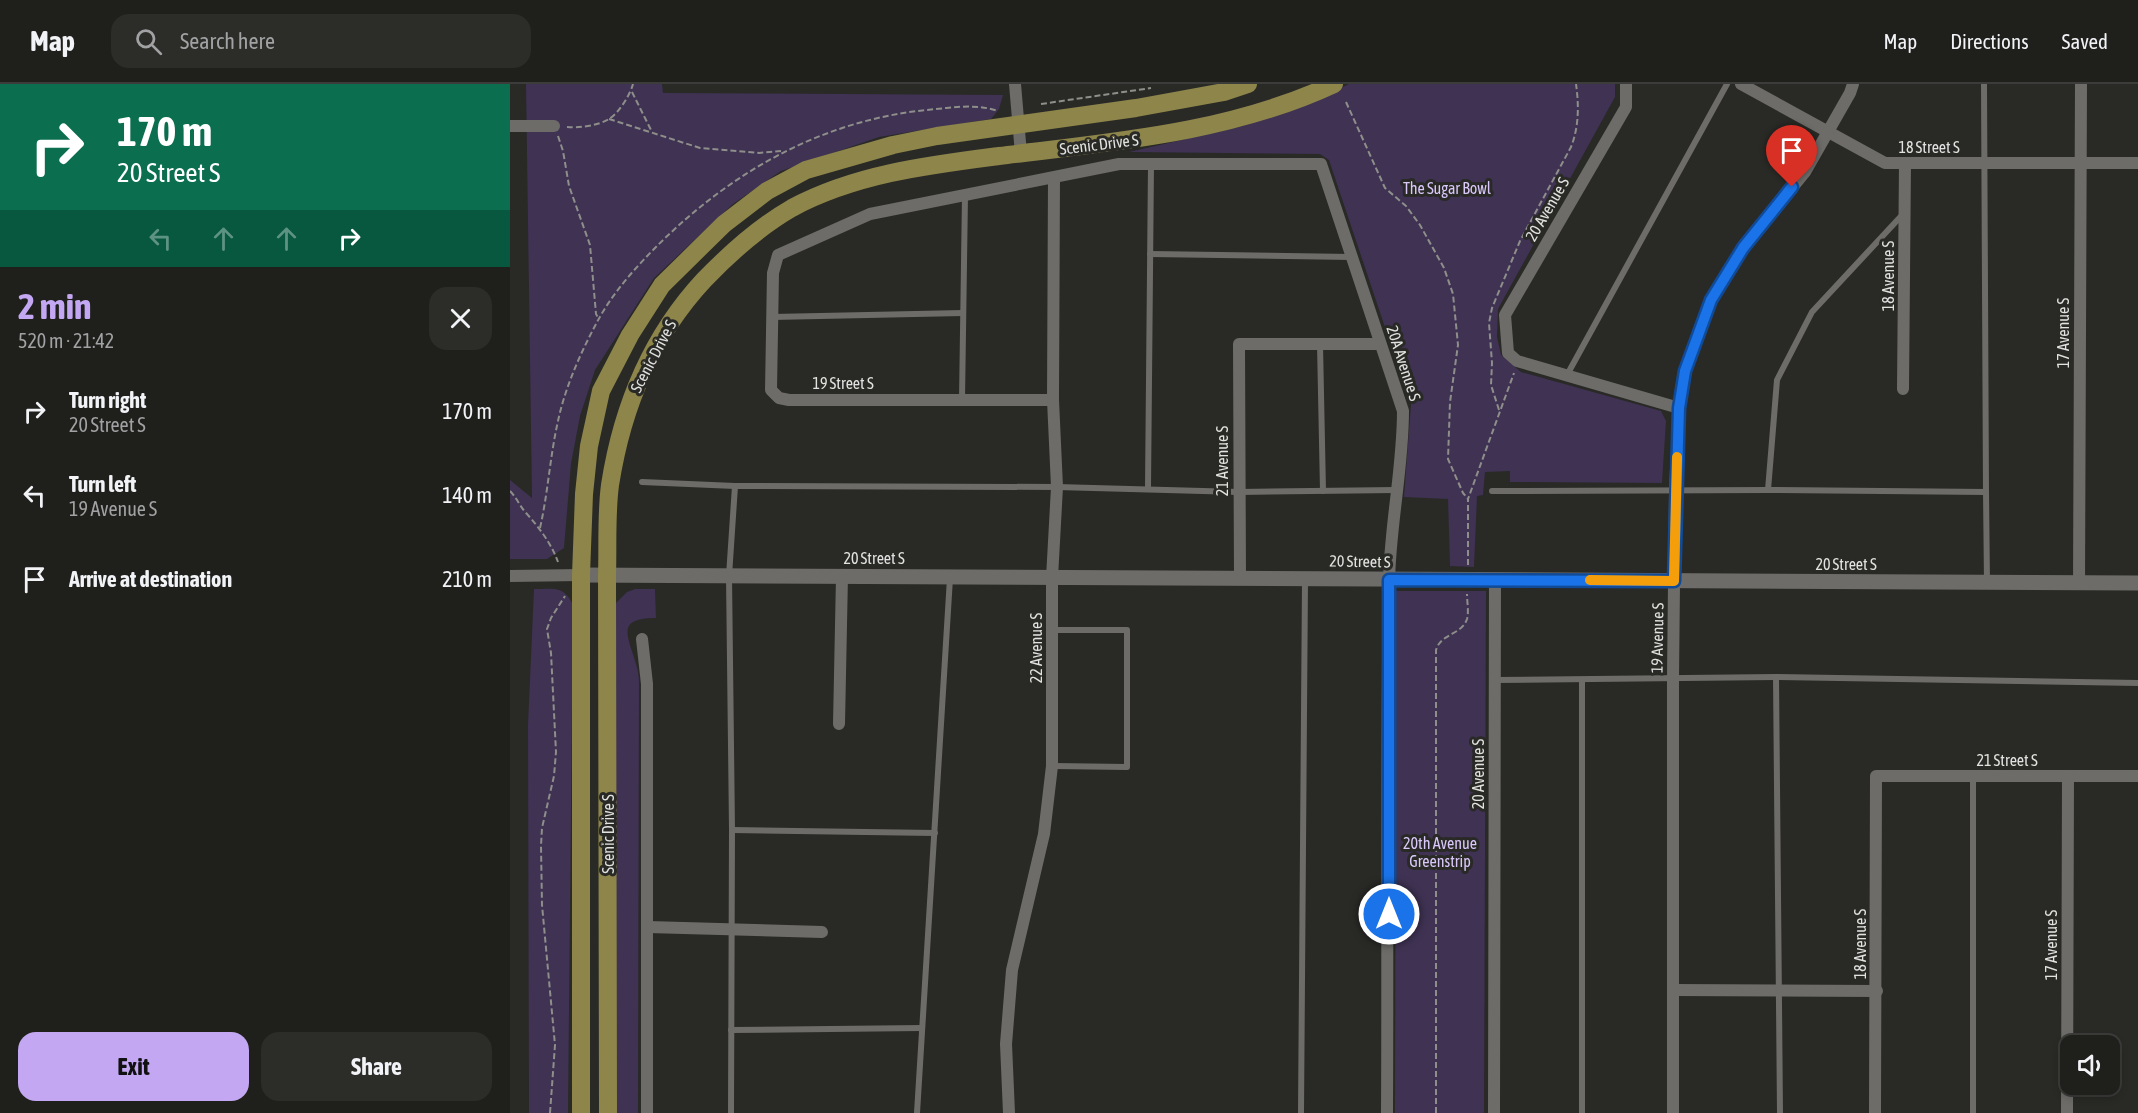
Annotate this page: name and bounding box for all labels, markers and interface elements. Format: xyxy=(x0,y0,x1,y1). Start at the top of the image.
search box xyxy=(111,14,531,68)
text: Map xyxy=(30,25,75,57)
icon: search xyxy=(132,25,165,58)
text: Search here xyxy=(180,28,275,54)
text: Map xyxy=(1883,29,1917,53)
text: Directions xyxy=(1950,29,2029,53)
text: Saved xyxy=(2062,29,2108,53)
text: 170 m xyxy=(117,107,212,155)
icon: right xyxy=(18,108,96,186)
pin xyxy=(1766,125,1817,187)
street label: Scenic Drive S xyxy=(1058,130,1140,158)
icon: arrive xyxy=(1775,134,1808,167)
street label: 18 Street S xyxy=(1898,138,1960,156)
text: 20 Street S xyxy=(117,157,220,188)
street label: 20 Avenue S xyxy=(1522,174,1573,244)
park label: The Sugar Bowl xyxy=(1403,179,1492,198)
icon: left xyxy=(144,222,177,255)
icon: ahead xyxy=(207,222,240,255)
icon: ahead xyxy=(270,222,303,255)
icon: right xyxy=(333,222,366,255)
street label: 18 Avenue S xyxy=(1879,241,1897,311)
text: 2 min xyxy=(18,285,92,327)
button: close xyxy=(429,287,492,350)
street label: 17 Avenue S xyxy=(2054,298,2072,368)
street label: Scenic Drive S xyxy=(626,316,680,395)
street label: 20A Avenue S xyxy=(1383,323,1425,403)
text: 520 m · 21:42 xyxy=(18,329,114,352)
street label: 19 Street S xyxy=(812,374,874,392)
text: Turn right xyxy=(69,387,146,413)
icon: right xyxy=(18,395,51,428)
text: 170 m xyxy=(442,398,492,424)
text: 20 Street S xyxy=(69,413,146,436)
street label: 21 Avenue S xyxy=(1213,426,1231,496)
text: Turn left xyxy=(69,471,136,497)
icon: left xyxy=(18,479,51,512)
text: 140 m xyxy=(442,482,492,508)
text: 19 Avenue S xyxy=(69,497,157,520)
street label: 20 Street S xyxy=(843,549,905,567)
street label: 20 Street S xyxy=(1329,551,1391,571)
street label: 20 Street S xyxy=(1815,555,1877,573)
icon: arrive xyxy=(18,563,51,596)
text: Arrive at destination xyxy=(69,566,232,592)
text: 210 m xyxy=(442,566,492,592)
street label: 19 Avenue S xyxy=(1647,602,1667,673)
street label: 22 Avenue S xyxy=(1027,613,1045,683)
street label: 20 Avenue S xyxy=(1469,739,1487,809)
street label: 21 Street S xyxy=(1976,751,2038,769)
street label: Scenic Drive S xyxy=(599,794,617,874)
park label: 20th Avenue Greenstrip xyxy=(1403,834,1477,871)
position arrow xyxy=(1357,882,1421,946)
street label: 18 Avenue S xyxy=(1851,909,1869,979)
street label: 17 Avenue S xyxy=(2042,910,2060,980)
button: Exit xyxy=(18,1032,249,1101)
button: Share xyxy=(261,1032,492,1101)
map controls xyxy=(2060,1035,2120,1095)
button: sound xyxy=(2060,1035,2120,1095)

